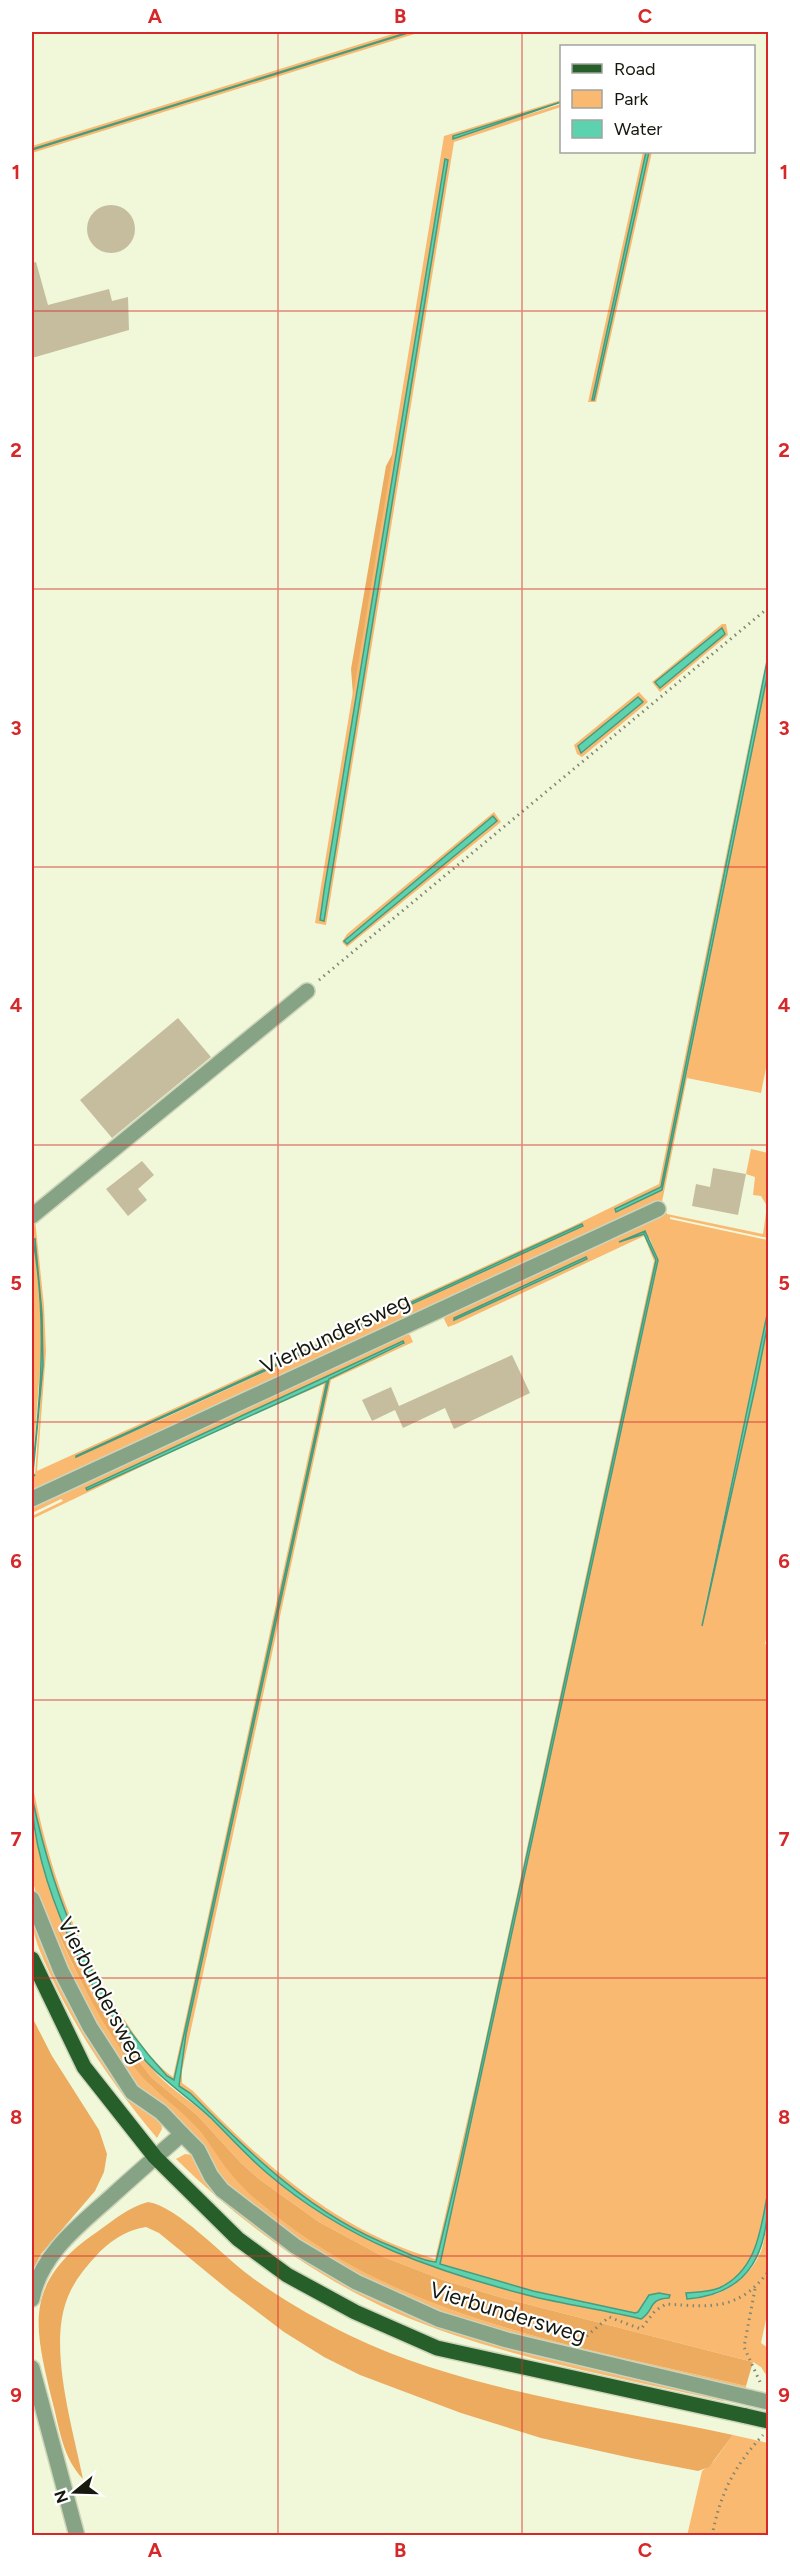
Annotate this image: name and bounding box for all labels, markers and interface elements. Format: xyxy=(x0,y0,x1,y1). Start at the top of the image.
text: A xyxy=(148,4,163,28)
text: B xyxy=(394,4,406,28)
text: C xyxy=(638,4,652,28)
legend xyxy=(560,45,755,153)
text: Road xyxy=(614,58,655,80)
text: Park xyxy=(614,88,649,110)
text: Water xyxy=(614,118,662,140)
text: 1 xyxy=(12,160,20,184)
text: 1 xyxy=(780,160,788,184)
text: 2 xyxy=(10,438,22,462)
text: 2 xyxy=(778,438,790,462)
text: 3 xyxy=(10,716,22,740)
text: 3 xyxy=(778,716,790,740)
text: 4 xyxy=(10,993,23,1017)
text: 4 xyxy=(778,993,791,1017)
text: 5 xyxy=(10,1271,22,1295)
text: 5 xyxy=(778,1271,790,1295)
street label: Vierbundersweg xyxy=(256,1287,414,1380)
text: 6 xyxy=(10,1549,22,1573)
text: 6 xyxy=(778,1549,790,1573)
text: 7 xyxy=(10,1827,22,1851)
text: 7 xyxy=(778,1827,790,1851)
street label: Vierbundersweg xyxy=(52,1912,151,2068)
text: 8 xyxy=(10,2105,22,2129)
text: 8 xyxy=(778,2105,790,2129)
street label: Vierbundersweg xyxy=(427,2276,589,2349)
text: 9 xyxy=(10,2383,22,2407)
text: 9 xyxy=(778,2383,790,2407)
north arrow xyxy=(45,2462,105,2522)
text: N xyxy=(50,2488,72,2506)
text: A xyxy=(148,2538,163,2562)
text: B xyxy=(394,2538,406,2562)
text: C xyxy=(638,2538,652,2562)

